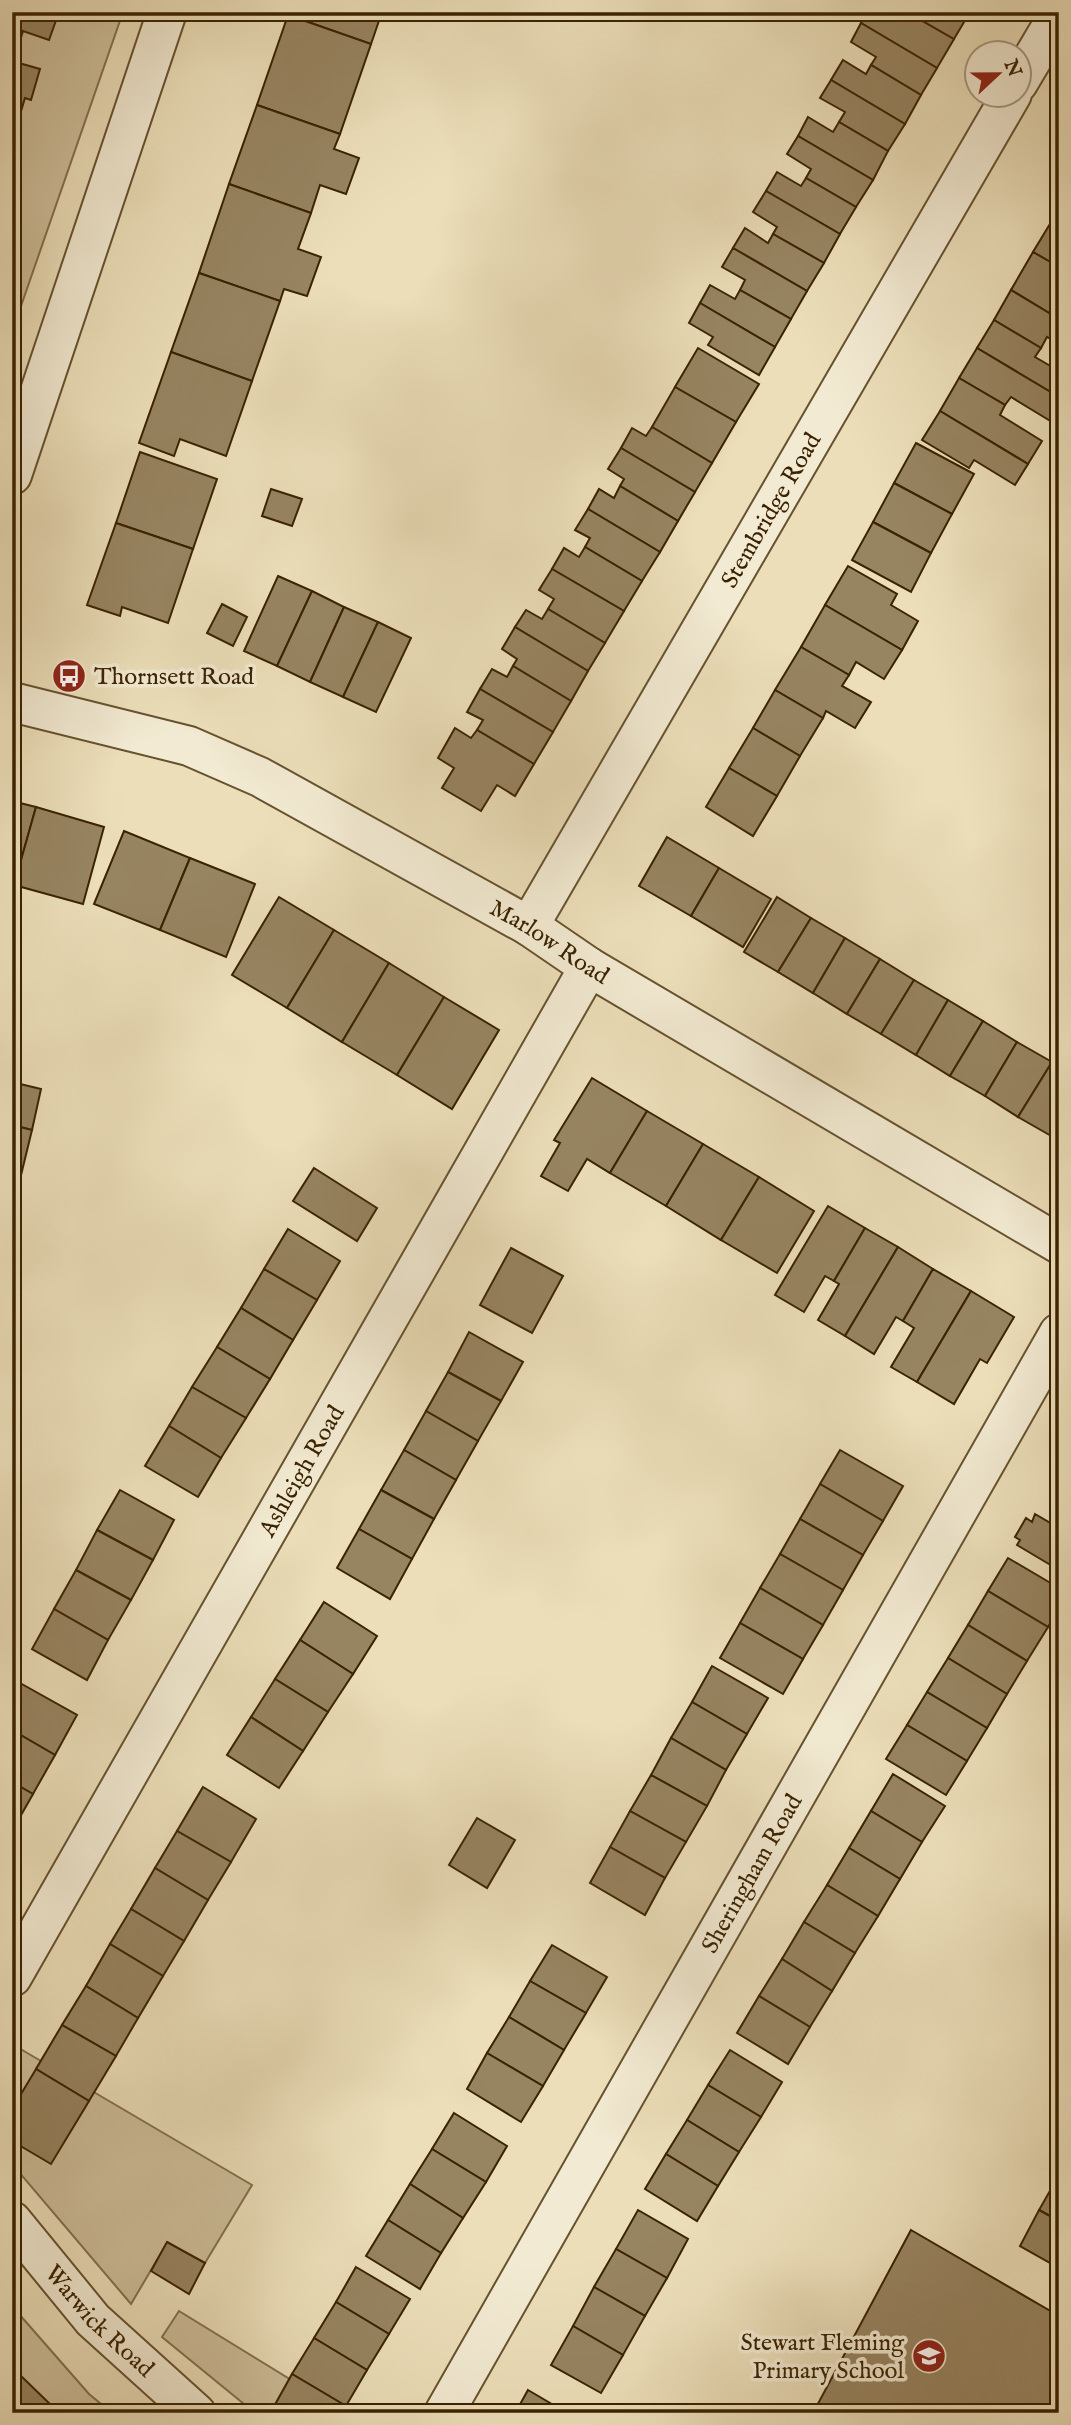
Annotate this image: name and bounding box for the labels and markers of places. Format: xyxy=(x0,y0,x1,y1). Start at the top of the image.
bus stop icon: Thornsett Road xyxy=(50,657,88,695)
place label: Thornsett Road xyxy=(94,662,254,693)
place label: Stewart Fleming Primary School xyxy=(741,2328,905,2387)
school or university icon: Stewart Fleming Primary School xyxy=(910,2337,948,2375)

